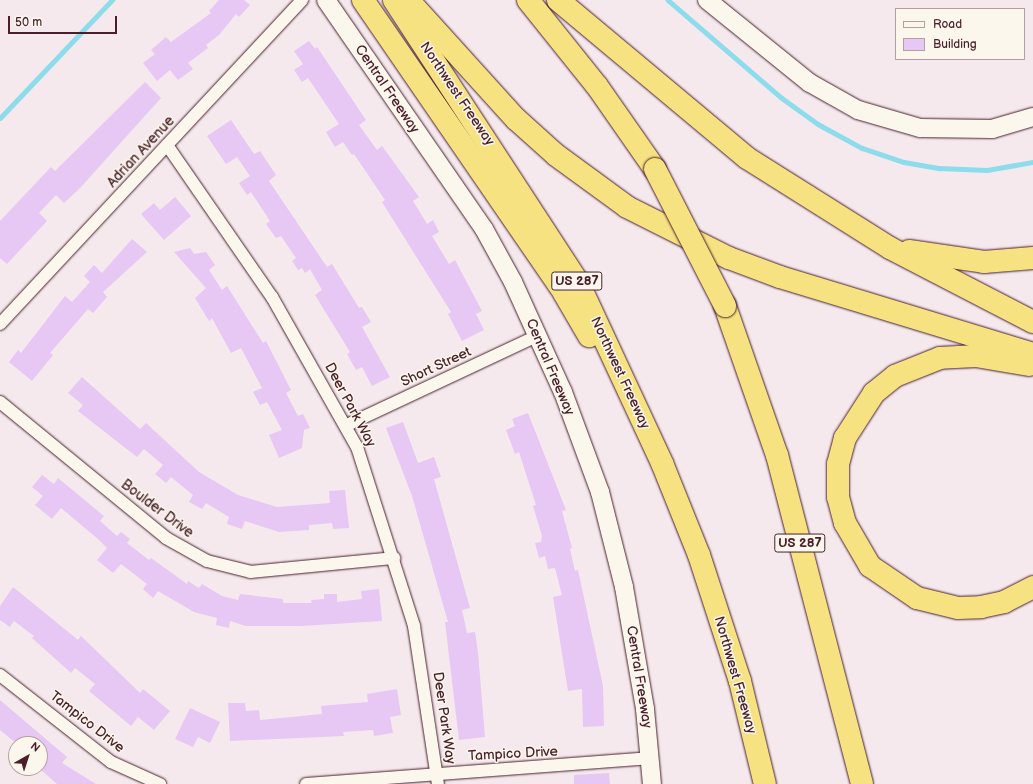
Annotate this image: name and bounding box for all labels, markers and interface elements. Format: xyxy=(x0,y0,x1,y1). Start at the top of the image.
scale bar xyxy=(10,8,119,34)
legend xyxy=(895,8,1025,60)
text: 50 m xyxy=(15,15,42,30)
text: Road xyxy=(933,17,962,32)
text: Building xyxy=(933,37,977,52)
street label: Northwest Freeway xyxy=(416,39,498,149)
street label: Central Freeway xyxy=(351,41,423,137)
street label: Adrian Avenue xyxy=(104,113,178,191)
road number: US 287 xyxy=(551,270,603,292)
street label: Northwest Freeway xyxy=(587,314,653,432)
street label: Central Freeway xyxy=(522,316,578,418)
street label: Short Street xyxy=(398,343,474,391)
street label: Deer Park Way xyxy=(321,360,379,450)
street label: Boulder Drive xyxy=(117,476,197,542)
road number: US 287 xyxy=(774,532,826,554)
street label: Northwest Freeway xyxy=(710,614,760,736)
street label: Central Freeway xyxy=(623,625,655,729)
street label: Deer Park Way xyxy=(429,671,459,765)
street label: Tampico Drive xyxy=(46,688,128,756)
north arrow xyxy=(8,736,48,776)
text: N xyxy=(28,739,43,755)
street label: Tampico Drive xyxy=(468,743,558,765)

